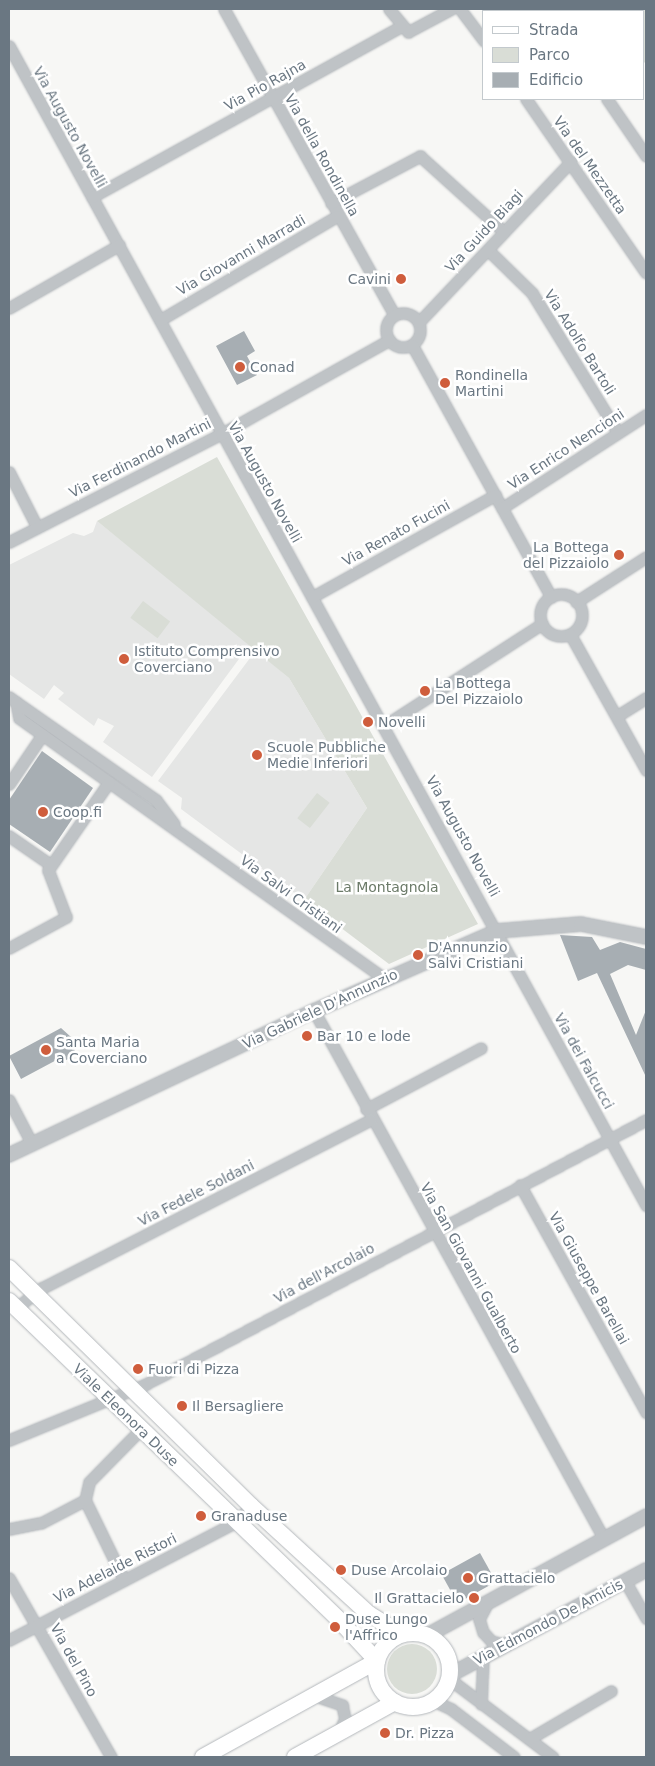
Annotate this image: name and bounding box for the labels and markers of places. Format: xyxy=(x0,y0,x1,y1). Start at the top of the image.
place label: Cavini xyxy=(348,271,391,287)
marker: Cavini xyxy=(395,273,407,285)
place label: Conad xyxy=(250,359,295,375)
marker: Conad xyxy=(234,361,246,373)
place label: Rondinella Martini xyxy=(455,367,528,400)
marker: Rondinella Martini xyxy=(439,377,451,389)
place label: La Bottega del Pizzaiolo xyxy=(523,539,609,572)
marker: La Bottega del Pizzaiolo xyxy=(613,549,625,561)
place label: Istituto Comprensivo Coverciano xyxy=(134,643,280,676)
marker: Istituto Comprensivo Coverciano xyxy=(118,653,130,665)
place label: La Bottega Del Pizzaiolo xyxy=(435,675,523,708)
marker: La Bottega Del Pizzaiolo xyxy=(419,685,431,697)
place label: Novelli xyxy=(378,714,426,730)
marker: Novelli xyxy=(362,716,374,728)
place label: Scuole Pubbliche Medie Inferiori xyxy=(267,739,386,772)
marker: Scuole Pubbliche Medie Inferiori xyxy=(251,749,263,761)
place label: Coop.fi xyxy=(53,804,102,820)
marker: Coop.fi xyxy=(37,806,49,818)
place label: D'Annunzio Salvi Cristiani xyxy=(428,939,523,972)
marker: D'Annunzio Salvi Cristiani xyxy=(412,949,424,961)
place label: Bar 10 e lode xyxy=(317,1028,411,1044)
marker: Bar 10 e lode xyxy=(301,1030,313,1042)
place label: Santa Maria a Coverciano xyxy=(56,1034,147,1066)
marker: Santa Maria a Coverciano xyxy=(40,1044,52,1056)
place label: Fuori di Pizza xyxy=(148,1361,239,1377)
marker: Fuori di Pizza xyxy=(132,1363,144,1375)
place label: Il Bersagliere xyxy=(192,1398,284,1414)
marker: Il Bersagliere xyxy=(176,1400,188,1412)
place label: Granaduse xyxy=(211,1508,287,1524)
marker: Granaduse xyxy=(195,1510,207,1522)
place label: Duse Arcolaio xyxy=(351,1562,447,1578)
marker: Duse Arcolaio xyxy=(335,1564,347,1576)
place label: Grattacielo xyxy=(478,1570,555,1586)
marker: Grattacielo xyxy=(462,1572,474,1584)
place label: Il Grattacielo xyxy=(374,1590,464,1606)
marker: Il Grattacielo xyxy=(468,1592,480,1604)
place label: Duse Lungo l'Affrico xyxy=(345,1611,428,1644)
marker: Duse Lungo l'Affrico xyxy=(329,1621,341,1633)
place label: Dr. Pizza xyxy=(395,1725,454,1741)
marker: Dr. Pizza xyxy=(379,1727,391,1739)

